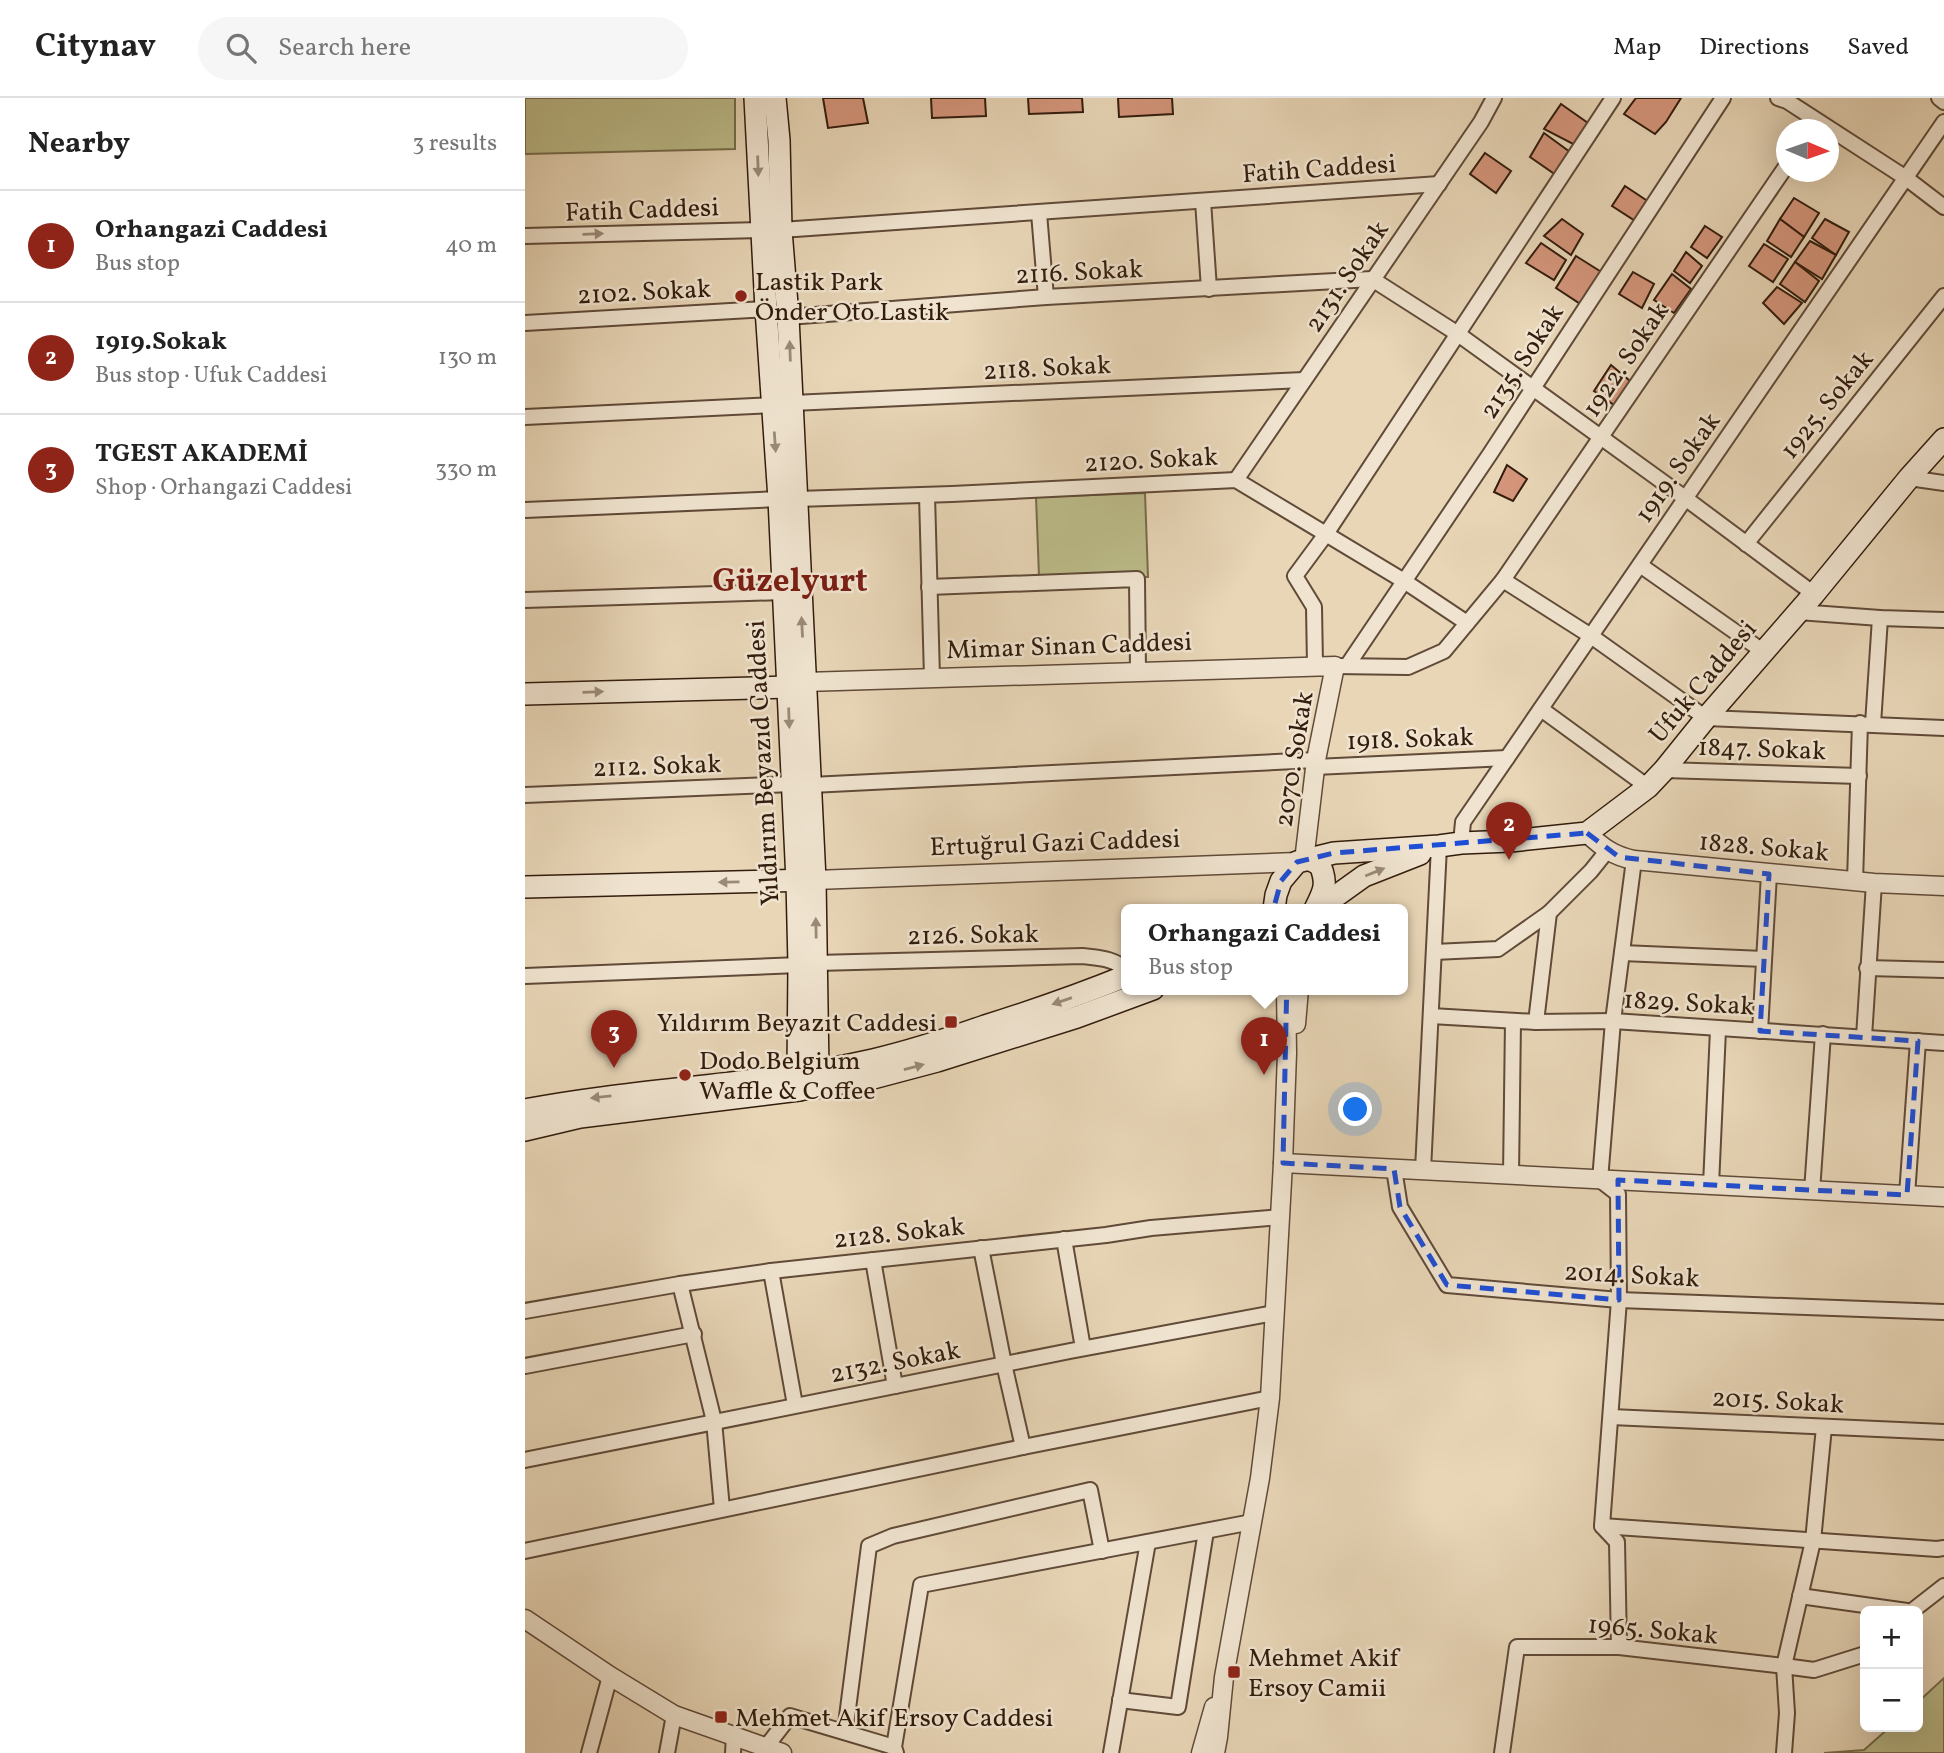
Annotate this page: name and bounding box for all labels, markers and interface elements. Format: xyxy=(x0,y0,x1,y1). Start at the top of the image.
search box xyxy=(198,17,688,80)
text: Citynav xyxy=(35,25,156,71)
icon: search xyxy=(222,29,260,67)
text: Search here xyxy=(278,30,411,66)
text: Map xyxy=(1613,31,1661,65)
text: Directions xyxy=(1699,31,1809,65)
text: Saved xyxy=(1847,31,1909,65)
north arrow xyxy=(1776,119,1839,182)
text: Nearby xyxy=(28,123,130,165)
text: 3 results xyxy=(412,128,497,160)
street label: Fatih Caddesi xyxy=(1241,147,1397,193)
one-way arrow xyxy=(753,155,764,177)
street label: Fatih Caddesi xyxy=(564,190,720,232)
text: Orhangazi Caddesi xyxy=(95,212,328,248)
street label: 2131. Sokak xyxy=(1297,214,1398,340)
one-way arrow xyxy=(582,229,604,240)
text: 1 xyxy=(46,230,56,262)
text: 40 m xyxy=(445,230,497,262)
text: Bus stop xyxy=(95,248,180,280)
street label: 2116. Sokak xyxy=(1014,252,1144,294)
place label: Lastik Park Önder Oto Lastik xyxy=(755,265,949,331)
street label: 2102. Sokak xyxy=(576,272,712,314)
marker: Lastik Park Önder Oto Lastik xyxy=(733,288,749,304)
street label: 1922. Sokak xyxy=(1575,295,1679,425)
street label: 2135. Sokak xyxy=(1472,298,1573,427)
text: 1919.Sokak xyxy=(95,324,227,360)
one-way arrow xyxy=(784,340,795,362)
text: 2 xyxy=(45,342,57,374)
text: 130 m xyxy=(438,342,497,374)
street label: 1925. Sokak xyxy=(1772,343,1883,467)
street label: 2118. Sokak xyxy=(982,348,1112,390)
text: Bus stop · Ufuk Caddesi xyxy=(95,360,327,392)
street label: 1919. Sokak xyxy=(1627,406,1730,531)
one-way arrow xyxy=(770,431,781,453)
text: TGEST AKADEMİ xyxy=(95,436,308,472)
street label: 2120. Sokak xyxy=(1083,440,1219,482)
text: 3 xyxy=(45,454,57,486)
text: 330 m xyxy=(435,454,497,486)
text: Shop · Orhangazi Caddesi xyxy=(95,472,352,504)
district label: Güzelyurt xyxy=(712,560,868,606)
street label: Ufuk Caddesi xyxy=(1641,613,1766,752)
one-way arrow xyxy=(797,616,808,638)
street label: Yıldırım Beyazıd Caddesi xyxy=(739,619,789,907)
street label: Mimar Sinan Caddesi xyxy=(946,625,1193,669)
one-way arrow xyxy=(582,687,604,698)
street label: 2070. Sokak xyxy=(1266,689,1323,830)
one-way arrow xyxy=(784,707,795,729)
street label: 1918. Sokak xyxy=(1346,720,1474,760)
street label: 1847. Sokak xyxy=(1697,730,1827,770)
street label: 2112. Sokak xyxy=(592,747,722,787)
pin: 2 xyxy=(1486,802,1532,860)
street label: Ertuğrul Gazi Caddesi xyxy=(929,822,1181,866)
street label: 1828. Sokak xyxy=(1697,824,1831,872)
one-way arrow xyxy=(1365,867,1386,878)
one-way arrow xyxy=(718,876,740,888)
popup xyxy=(1121,904,1408,995)
text: Orhangazi Caddesi xyxy=(1148,916,1381,952)
one-way arrow xyxy=(811,917,822,939)
street label: 2126. Sokak xyxy=(907,917,1039,955)
text: Bus stop xyxy=(1148,952,1233,984)
street label: 1829. Sokak xyxy=(1623,983,1755,1025)
one-way arrow xyxy=(1052,996,1073,1007)
place label: Yıldırım Beyazıt Caddesi xyxy=(657,1006,937,1042)
pin: 3 xyxy=(591,1010,637,1068)
marker: Yıldırım Beyazıt Caddesi xyxy=(943,1014,959,1030)
pin: 1 xyxy=(1241,1017,1287,1075)
place label: Dodo Belgium Waffle & Coffee xyxy=(699,1044,876,1110)
one-way arrow xyxy=(904,1062,925,1072)
marker: Dodo Belgium Waffle & Coffee xyxy=(677,1067,693,1083)
one-way arrow xyxy=(590,1092,612,1103)
your location xyxy=(1338,1092,1372,1126)
street label: 2128. Sokak xyxy=(832,1209,967,1259)
street label: 2014. Sokak xyxy=(1563,1254,1700,1298)
street label: 2132. Sokak xyxy=(827,1333,964,1393)
street label: 2015. Sokak xyxy=(1711,1381,1845,1423)
map controls xyxy=(1860,1606,1923,1732)
button: + xyxy=(1860,1606,1923,1669)
street label: 1965. Sokak xyxy=(1586,1607,1720,1655)
place label: Mehmet Akif Ersoy Camii xyxy=(1248,1641,1400,1707)
marker: Mehmet Akif Ersoy Camii xyxy=(1226,1664,1242,1680)
button: − xyxy=(1860,1669,1923,1732)
place label: Mehmet Akif Ersoy Caddesi xyxy=(735,1701,1053,1737)
marker: Mehmet Akif Ersoy Caddesi xyxy=(713,1709,729,1725)

